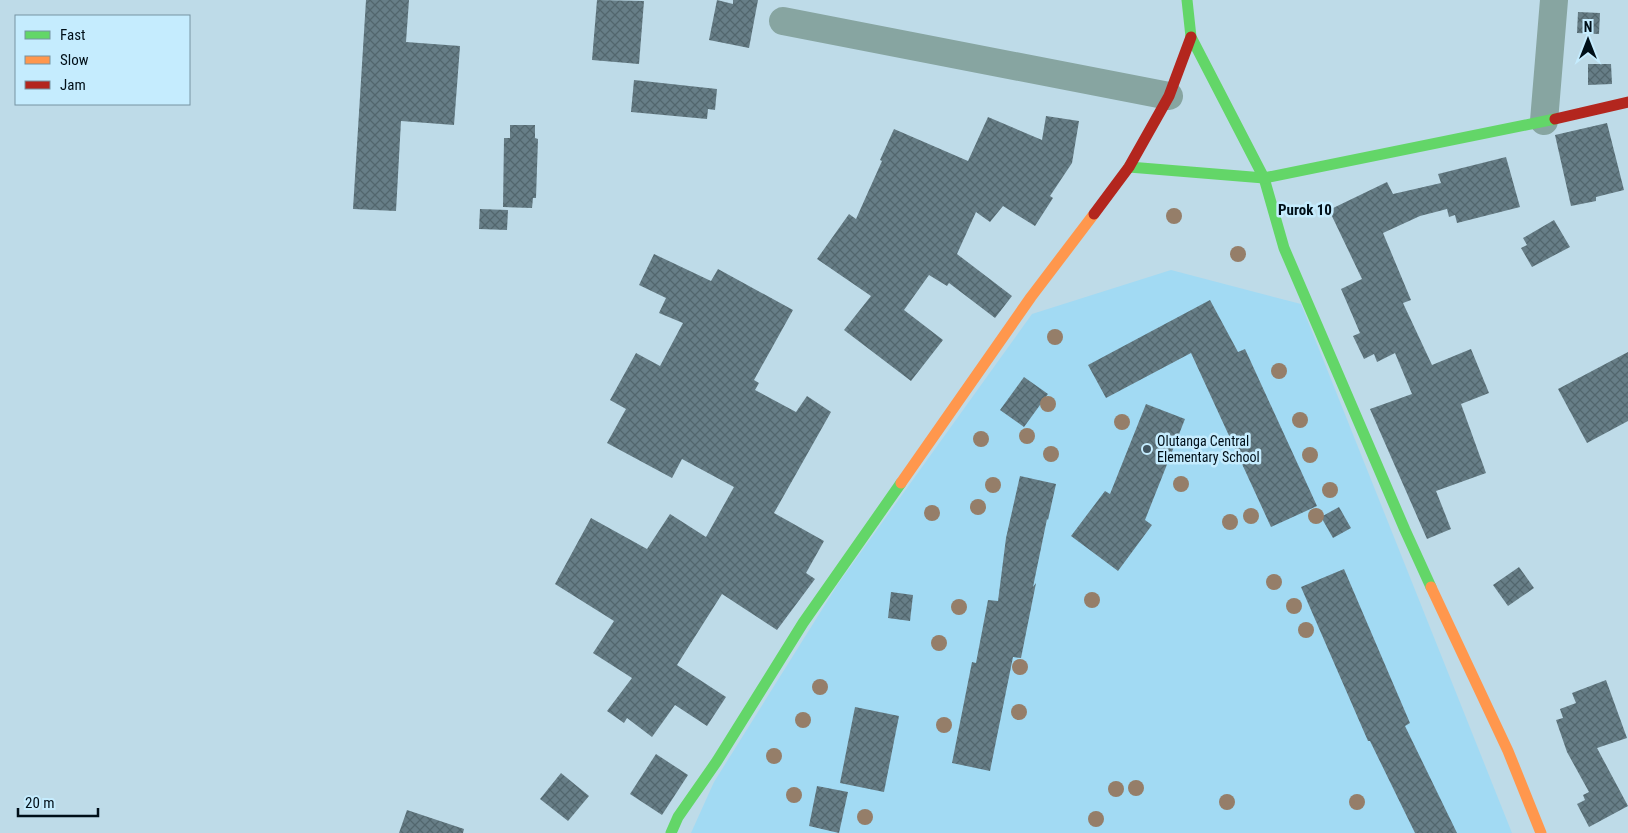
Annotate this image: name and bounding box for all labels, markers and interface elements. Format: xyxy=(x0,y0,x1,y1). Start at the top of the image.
legend xyxy=(15,15,190,105)
north arrow xyxy=(1563,15,1613,65)
text: N xyxy=(1584,19,1592,35)
text: Fast xyxy=(60,26,85,44)
text: Slow xyxy=(60,51,89,69)
text: Jam xyxy=(60,76,86,94)
district label: Purok 10 xyxy=(1278,201,1332,219)
place label: Olutanga Central Elementary School xyxy=(1157,433,1260,465)
marker: Olutanga Central Elementary School xyxy=(1141,443,1153,455)
scale bar xyxy=(18,786,98,818)
text: 20 m xyxy=(25,794,55,812)

